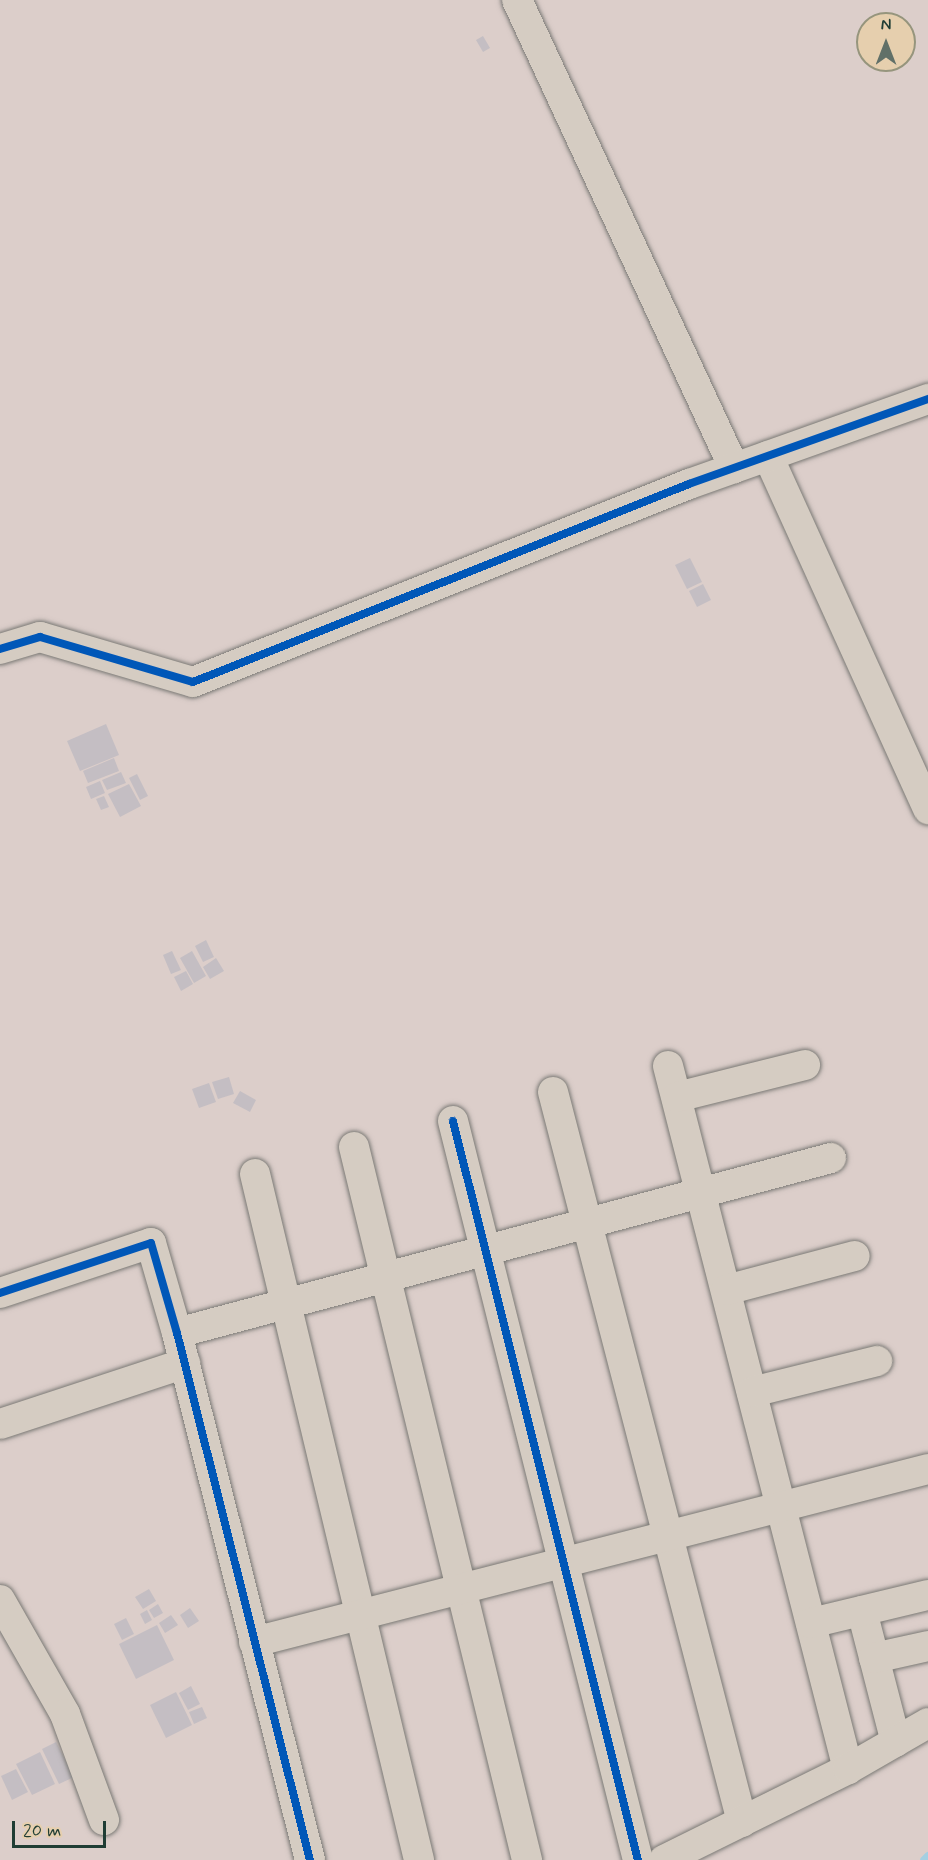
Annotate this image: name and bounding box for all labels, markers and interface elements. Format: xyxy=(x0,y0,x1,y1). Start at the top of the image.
north arrow xyxy=(856,12,916,72)
text: N xyxy=(881,15,891,36)
scale bar xyxy=(15,1809,110,1847)
text: 20 m xyxy=(23,1819,61,1843)

